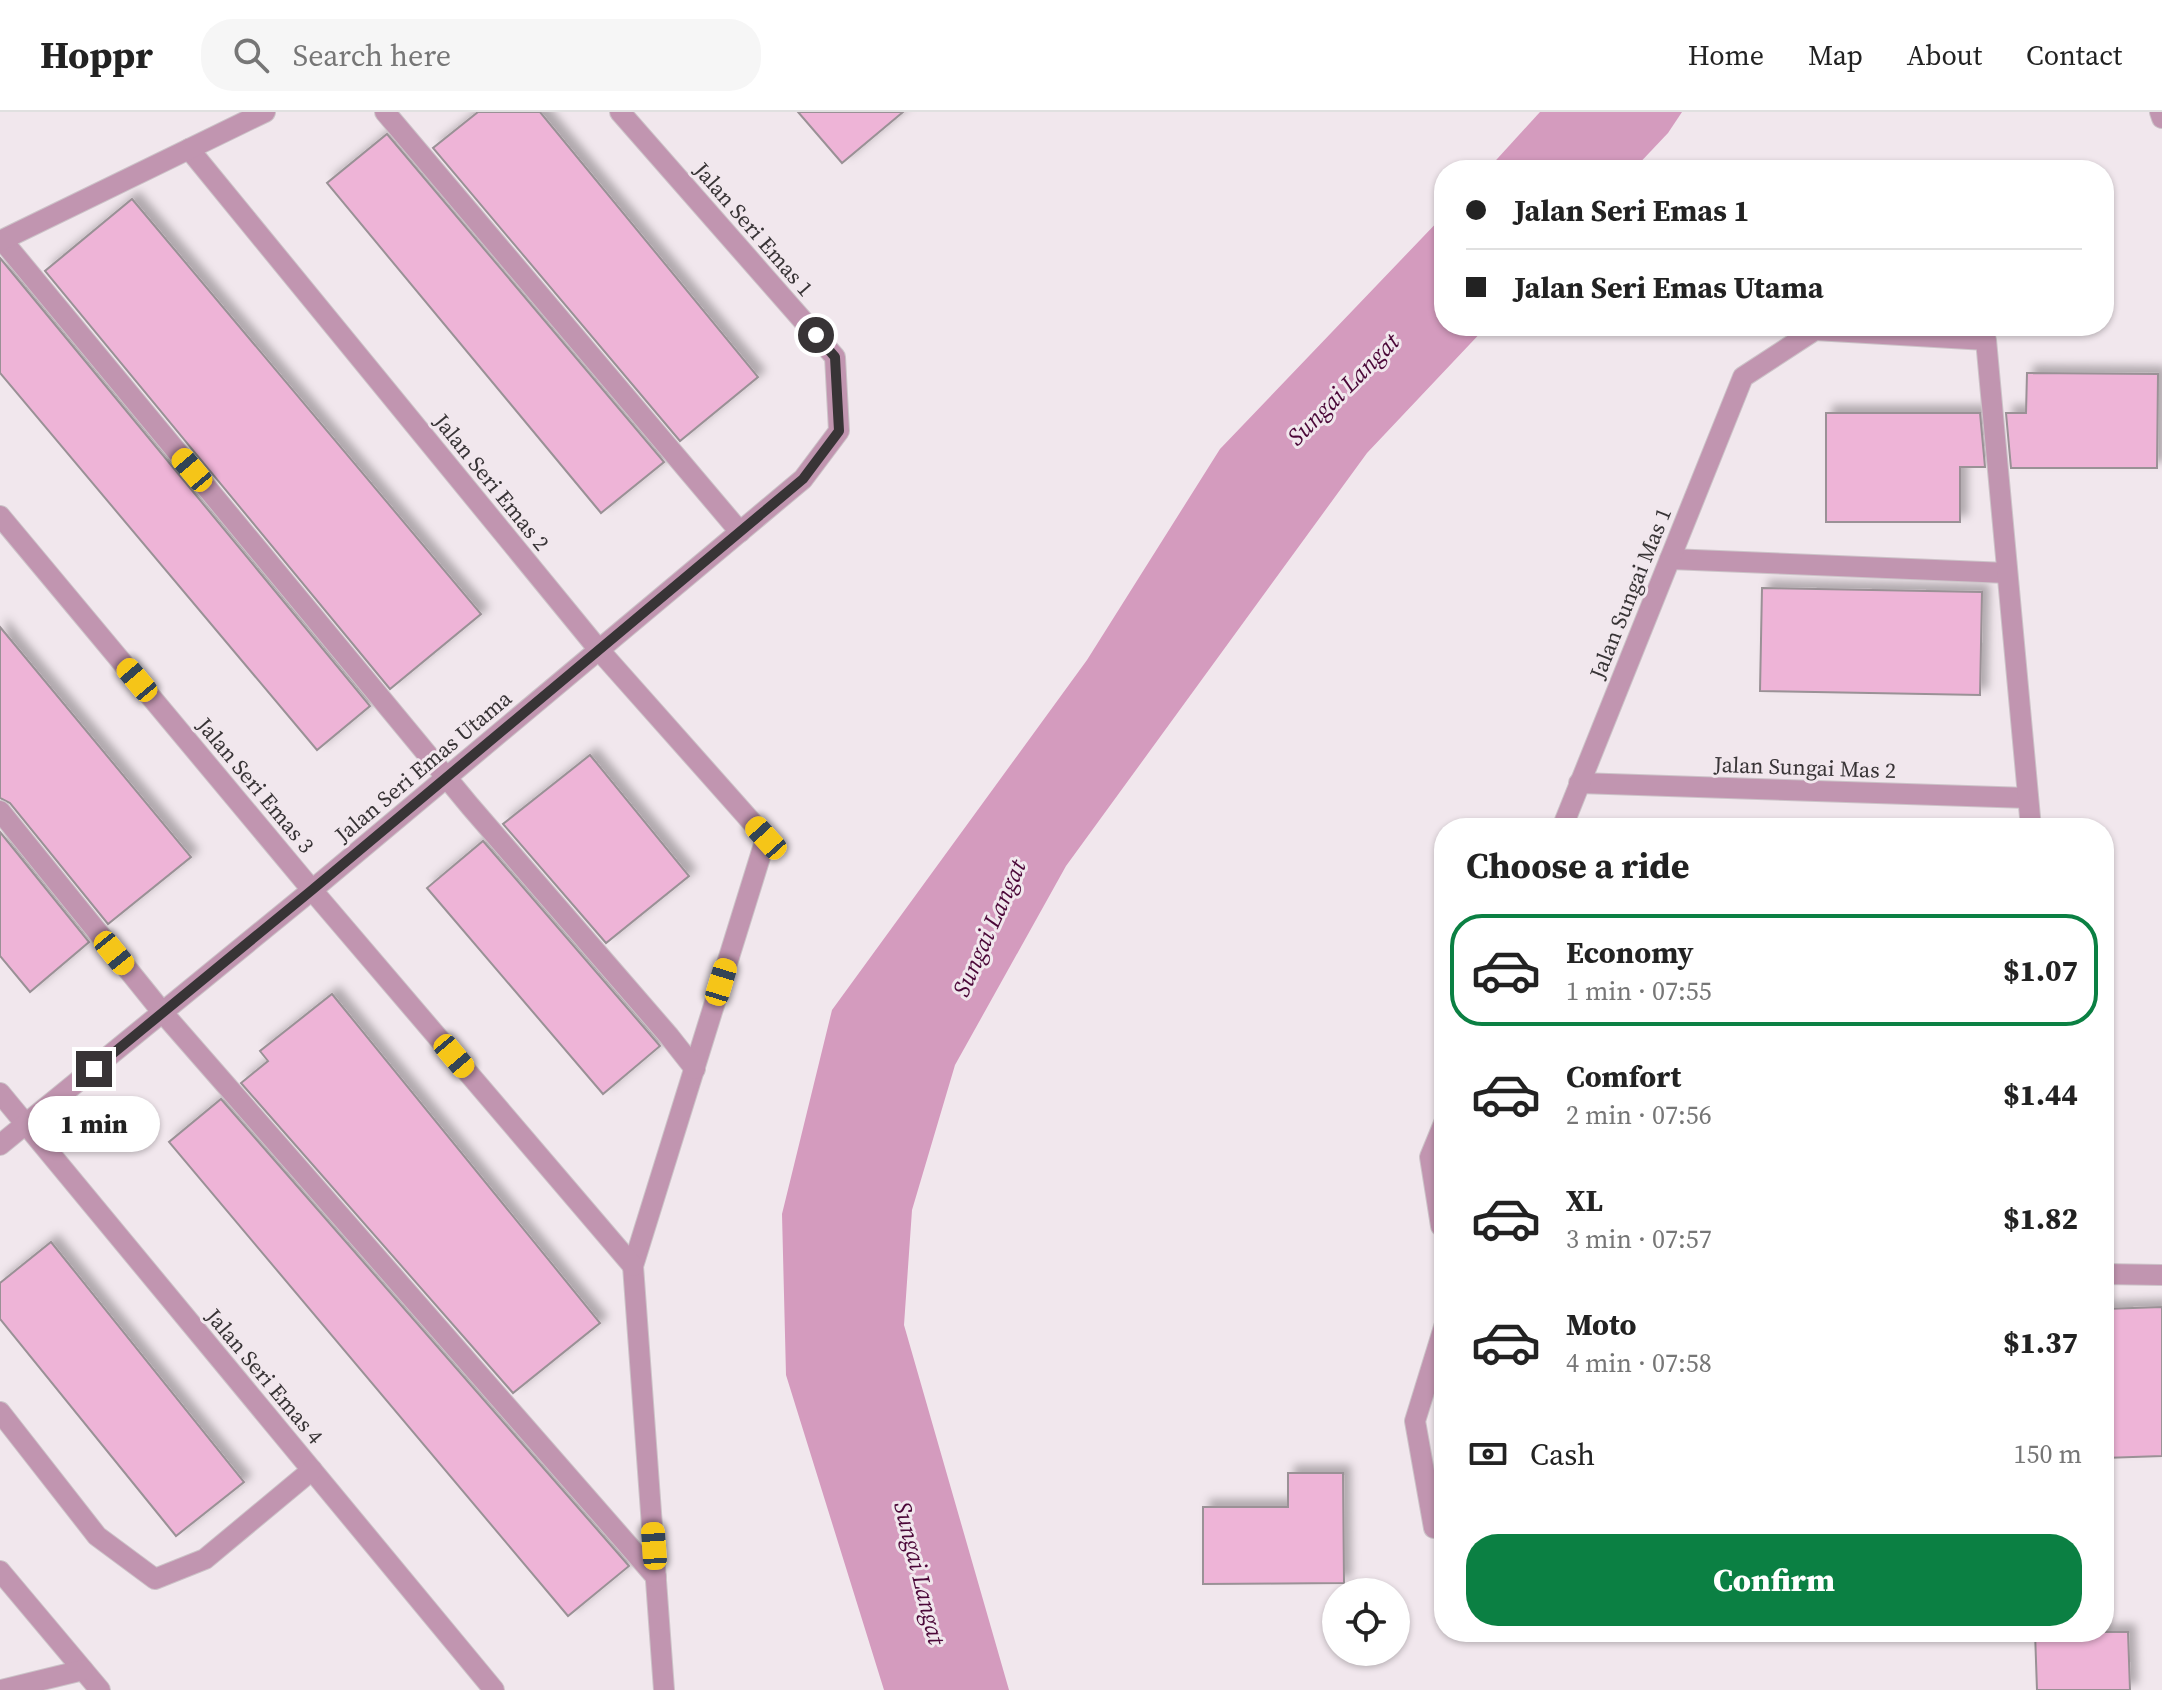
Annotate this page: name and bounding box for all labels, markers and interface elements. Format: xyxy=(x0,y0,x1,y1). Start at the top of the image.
search box xyxy=(201,19,761,91)
text: Hoppr xyxy=(40,29,153,81)
icon: search xyxy=(229,33,273,77)
text: Search here xyxy=(293,35,451,76)
text: Home xyxy=(1688,36,1764,74)
text: Map xyxy=(1808,36,1863,74)
text: About xyxy=(1907,36,1982,74)
text: Contact xyxy=(2026,36,2122,74)
street label: Jalan Seri Emas 1 xyxy=(687,155,820,302)
text: Jalan Seri Emas 1 xyxy=(1514,190,1749,231)
text: Jalan Seri Emas Utama xyxy=(1514,267,1824,308)
route start xyxy=(798,317,834,353)
water label: Sungai Langat xyxy=(1280,325,1407,452)
street label: Jalan Seri Emas 2 xyxy=(427,406,557,557)
car xyxy=(167,444,217,496)
street label: Jalan Sungai Mas 1 xyxy=(1582,503,1678,684)
car xyxy=(112,654,162,706)
street label: Jalan Seri Emas Utama xyxy=(328,683,518,849)
street label: Jalan Seri Emas 3 xyxy=(190,710,322,859)
street label: Jalan Sungai Mas 2 xyxy=(1713,749,1896,785)
car xyxy=(741,812,791,864)
text: Choose a ride xyxy=(1466,841,1689,890)
water label: Sungai Langat xyxy=(944,853,1034,1002)
car xyxy=(90,927,138,979)
text: Economy xyxy=(1566,932,1694,973)
icon: car xyxy=(1470,934,1542,1006)
text: $1.07 xyxy=(2003,950,2078,991)
car xyxy=(703,956,739,1008)
text: 1 min · 07:55 xyxy=(1566,973,1712,1009)
car xyxy=(429,1030,479,1082)
route end xyxy=(76,1051,112,1087)
text: Comfort xyxy=(1566,1056,1681,1097)
icon: car xyxy=(1470,1058,1542,1130)
text: $1.44 xyxy=(2003,1074,2078,1115)
callout: 1 min xyxy=(28,1097,160,1153)
text: 2 min · 07:56 xyxy=(1566,1097,1712,1133)
text: 1 min xyxy=(60,1106,128,1142)
text: XL xyxy=(1566,1180,1603,1221)
icon: car xyxy=(1470,1182,1542,1254)
text: $1.82 xyxy=(2003,1198,2078,1239)
text: 3 min · 07:57 xyxy=(1566,1221,1712,1257)
street label: Jalan Seri Emas 4 xyxy=(199,1301,331,1450)
text: Moto xyxy=(1566,1304,1637,1345)
icon: car xyxy=(1470,1306,1542,1378)
text: $1.37 xyxy=(2003,1322,2078,1363)
text: 4 min · 07:58 xyxy=(1566,1345,1712,1381)
icon: cash xyxy=(1466,1432,1510,1476)
text: Cash xyxy=(1530,1434,1595,1475)
text: 150 m xyxy=(2014,1436,2082,1472)
water label: Sungai Langat xyxy=(886,1498,954,1649)
car xyxy=(640,1521,668,1571)
button: Confirm xyxy=(1466,1534,2082,1626)
map controls xyxy=(1322,1578,1410,1666)
button: locate xyxy=(1322,1578,1410,1666)

